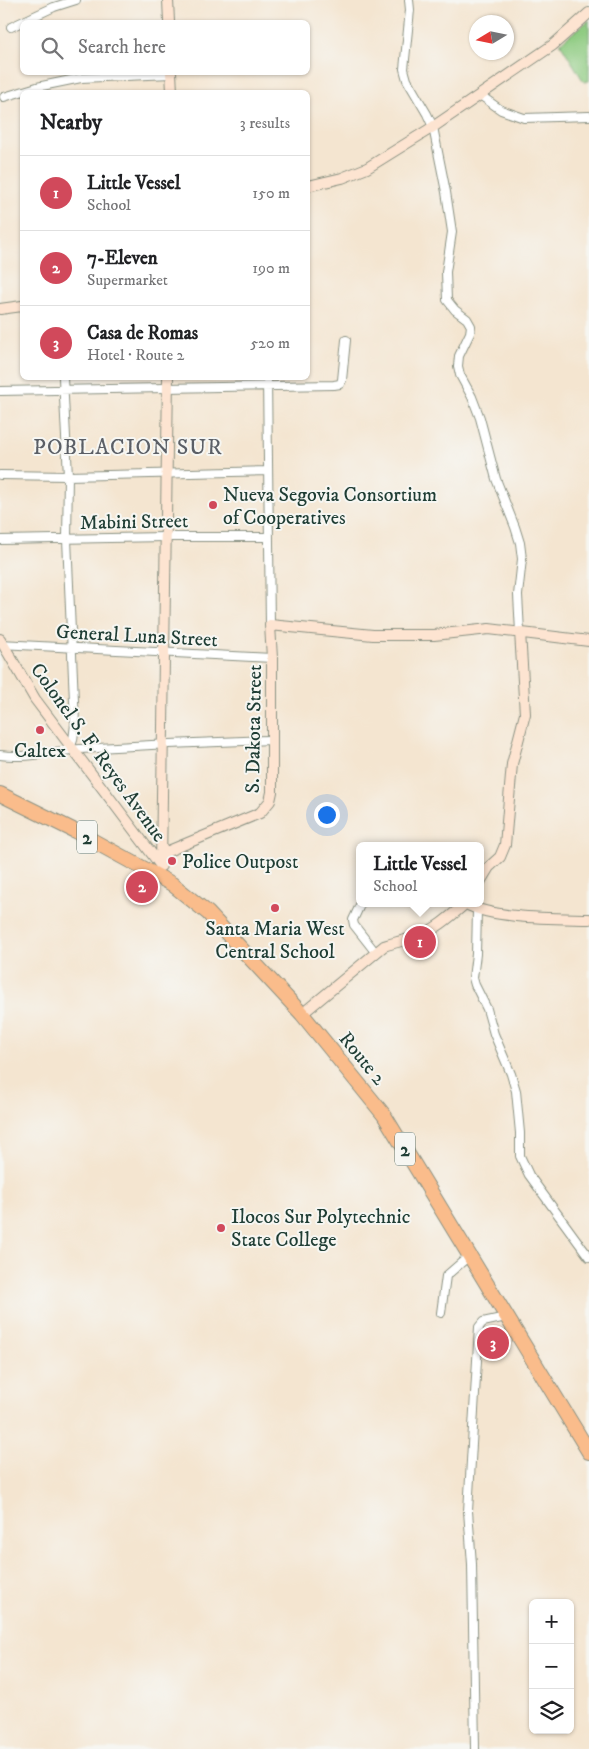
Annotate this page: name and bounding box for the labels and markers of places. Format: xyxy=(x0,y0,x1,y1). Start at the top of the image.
place label: Nueva Segovia Consortium of Cooperatives xyxy=(223,483,437,531)
marker: Nueva Segovia Consortium of Cooperatives xyxy=(207,499,219,511)
marker: Caltex xyxy=(34,724,46,736)
place label: Caltex xyxy=(14,739,66,764)
place label: Police Outpost xyxy=(182,850,298,875)
marker: Police Outpost xyxy=(166,855,178,867)
pin: 2 xyxy=(126,868,158,906)
marker: Santa Maria West Central School xyxy=(269,902,281,914)
place label: Santa Maria West Central School xyxy=(205,917,345,965)
pin: 1 xyxy=(404,923,436,961)
place label: Ilocos Sur Polytechnic State College xyxy=(231,1205,411,1253)
marker: Ilocos Sur Polytechnic State College xyxy=(215,1222,227,1234)
pin: 3 xyxy=(477,1324,509,1362)

